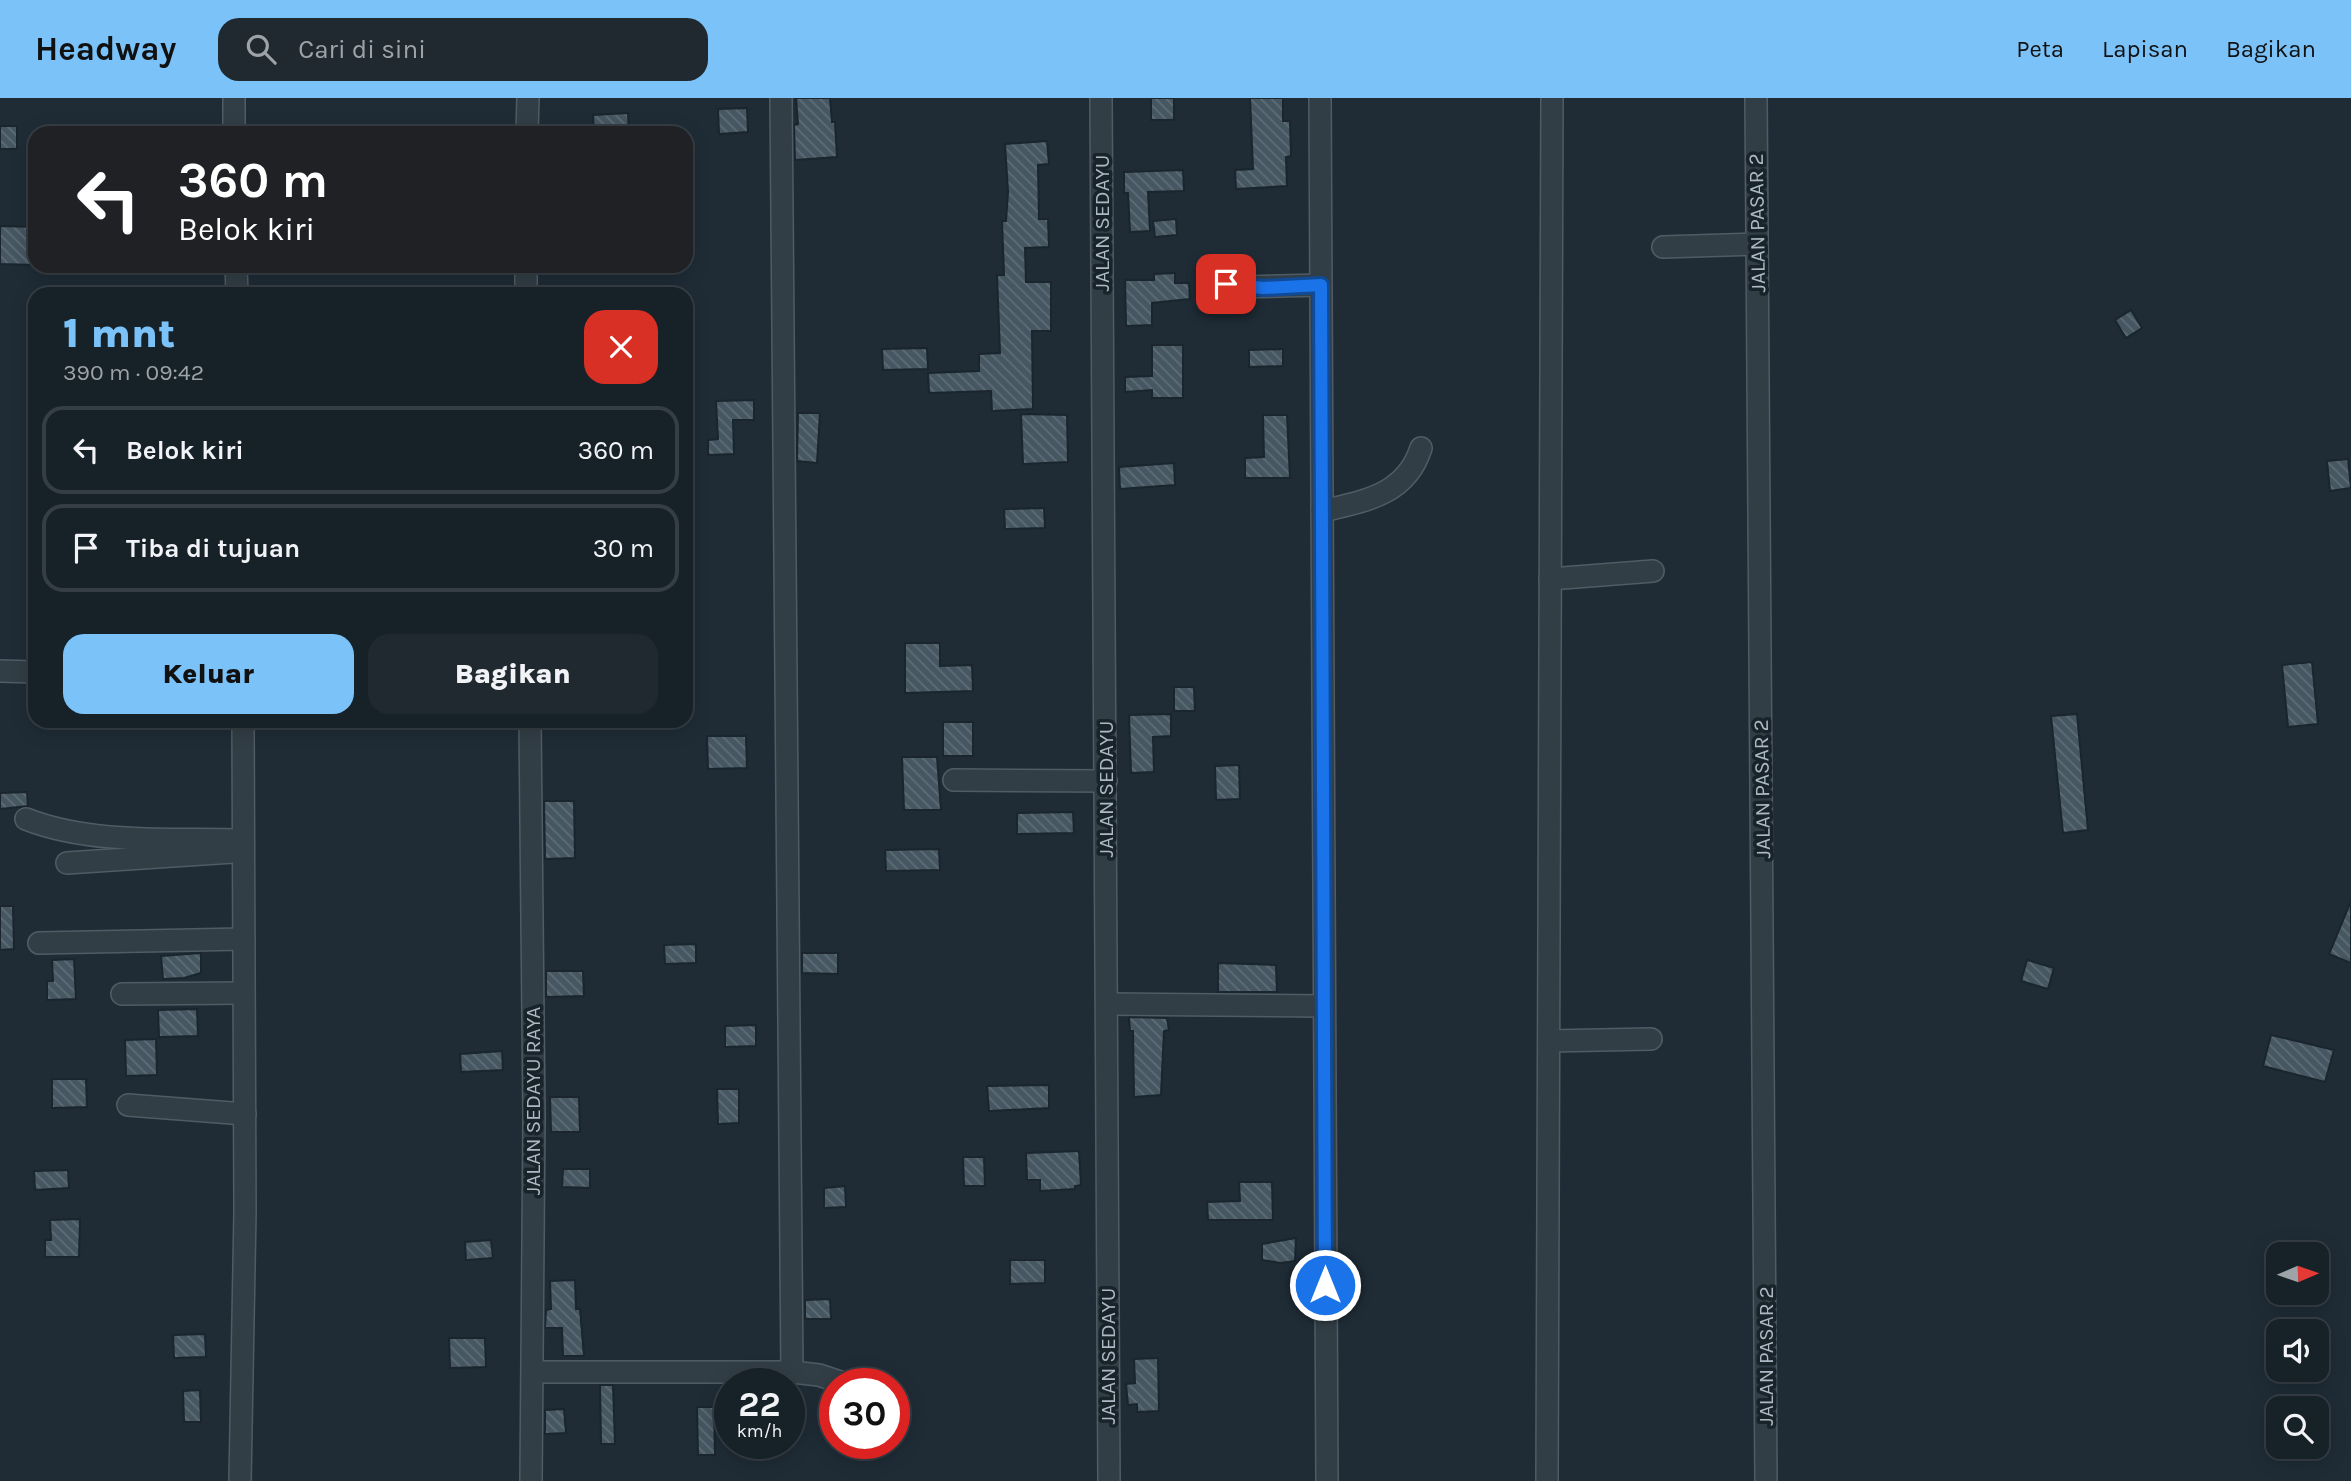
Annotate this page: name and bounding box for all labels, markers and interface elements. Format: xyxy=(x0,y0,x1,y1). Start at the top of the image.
search box xyxy=(218,18,708,81)
text: Headway xyxy=(35,30,176,68)
icon: search xyxy=(242,30,280,68)
text: Cari di sini xyxy=(298,34,426,65)
text: Peta xyxy=(2016,35,2064,63)
text: Lapisan xyxy=(2102,35,2188,63)
text: Bagikan xyxy=(2226,35,2316,63)
text: 360 m xyxy=(178,152,328,209)
street label: JALAN PASAR 2 xyxy=(1744,153,1770,293)
icon: left xyxy=(63,154,154,245)
street label: JALAN SEDAYU xyxy=(1090,155,1114,291)
text: Belok kiri xyxy=(178,211,315,248)
pin xyxy=(1196,254,1256,314)
icon: arrive xyxy=(1207,265,1245,303)
text: 1 mnt xyxy=(63,308,175,358)
button: close xyxy=(584,310,658,384)
text: 390 m · 09:42 xyxy=(63,359,204,386)
icon: left xyxy=(67,431,105,469)
text: Belok kiri xyxy=(126,435,244,466)
text: 360 m xyxy=(578,435,654,466)
icon: arrive xyxy=(67,529,105,567)
text: Tiba di tujuan xyxy=(126,533,300,564)
text: 30 m xyxy=(593,533,654,564)
button: Keluar xyxy=(63,634,354,714)
button: Bagikan xyxy=(368,634,658,714)
street label: JALAN PASAR 2 xyxy=(1749,719,1775,859)
street label: JALAN SEDAYU xyxy=(1094,721,1118,857)
street label: JALAN SEDAYU RAYA xyxy=(521,1007,545,1195)
north arrow xyxy=(2266,1242,2329,1306)
map controls xyxy=(2266,1242,2329,1459)
position arrow xyxy=(1288,1248,1362,1322)
street label: JALAN PASAR 2 xyxy=(1754,1286,1778,1426)
street label: JALAN SEDAYU xyxy=(1096,1288,1120,1424)
button: sound xyxy=(2266,1319,2329,1382)
speed limit sign: 30 xyxy=(819,1368,910,1459)
text: 22 xyxy=(738,1384,781,1425)
button: search xyxy=(2266,1396,2329,1459)
text: km/h xyxy=(737,1420,782,1442)

